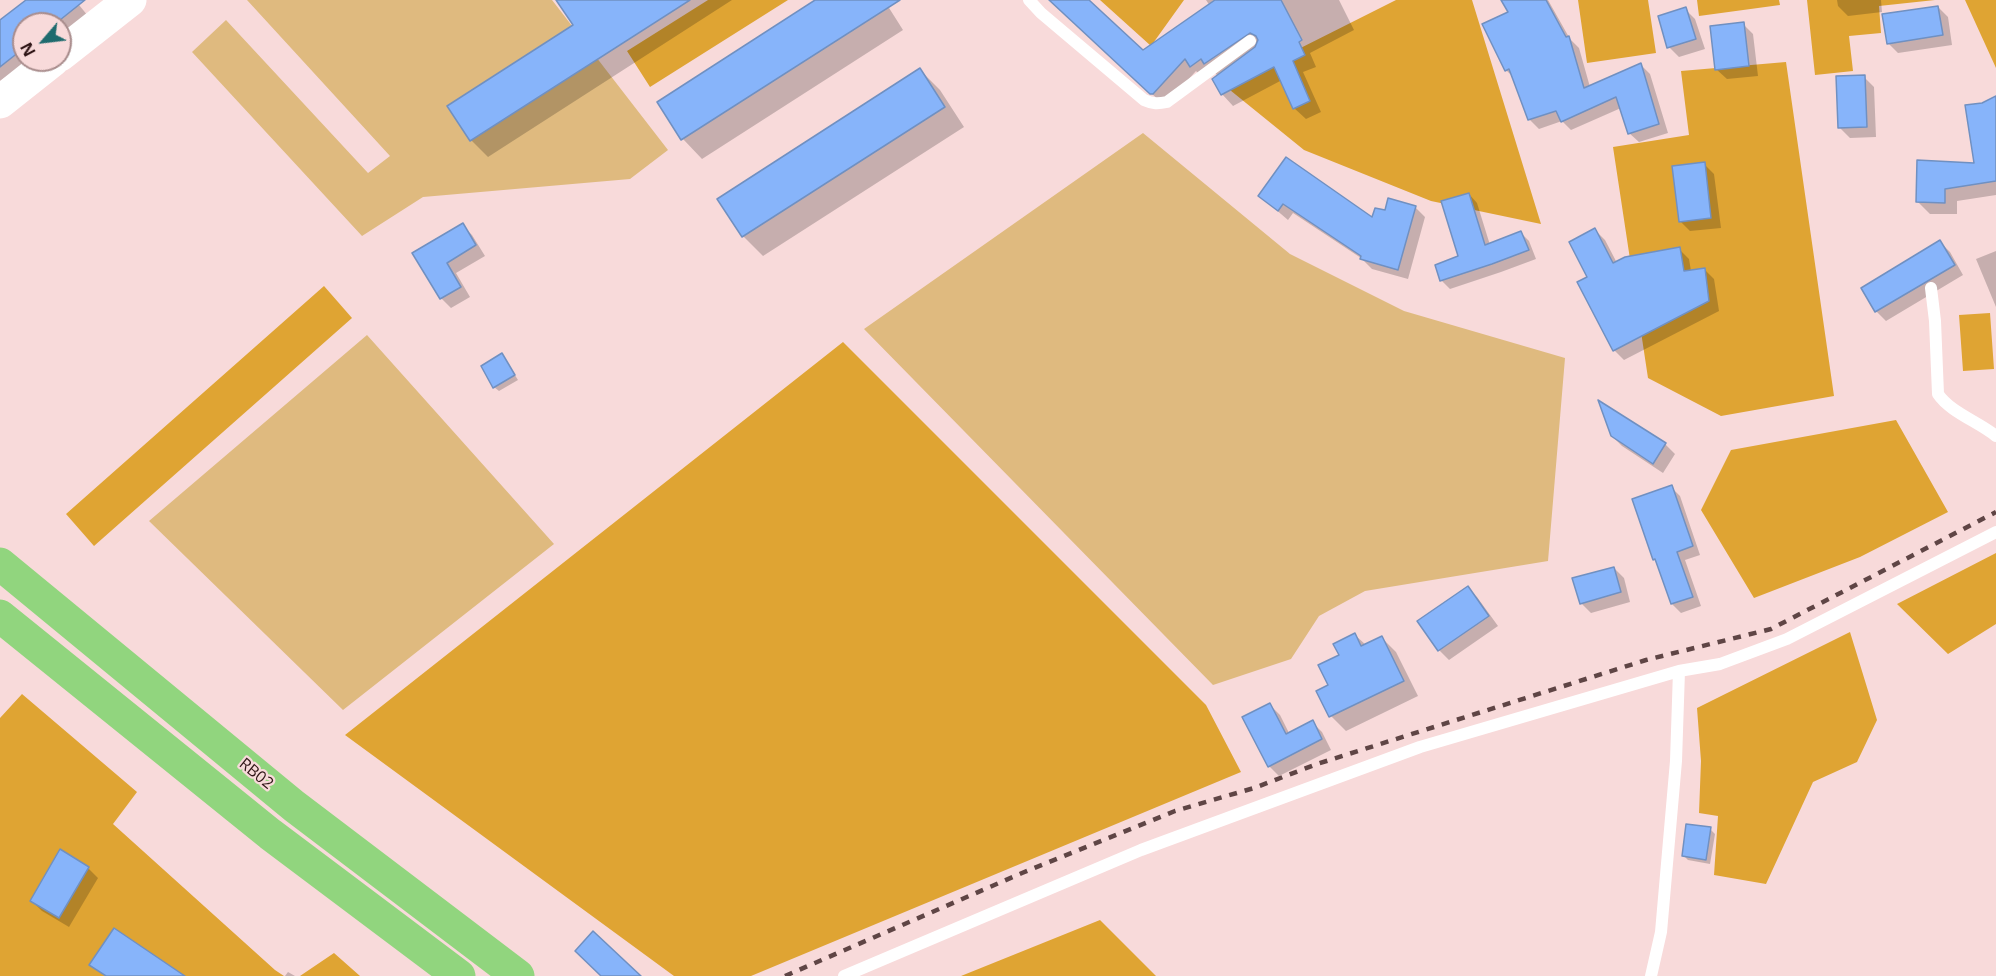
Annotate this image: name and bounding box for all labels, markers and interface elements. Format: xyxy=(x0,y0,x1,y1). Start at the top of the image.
north arrow xyxy=(12,12,72,72)
text: N xyxy=(15,39,41,60)
street label: RB02 xyxy=(235,754,277,794)

